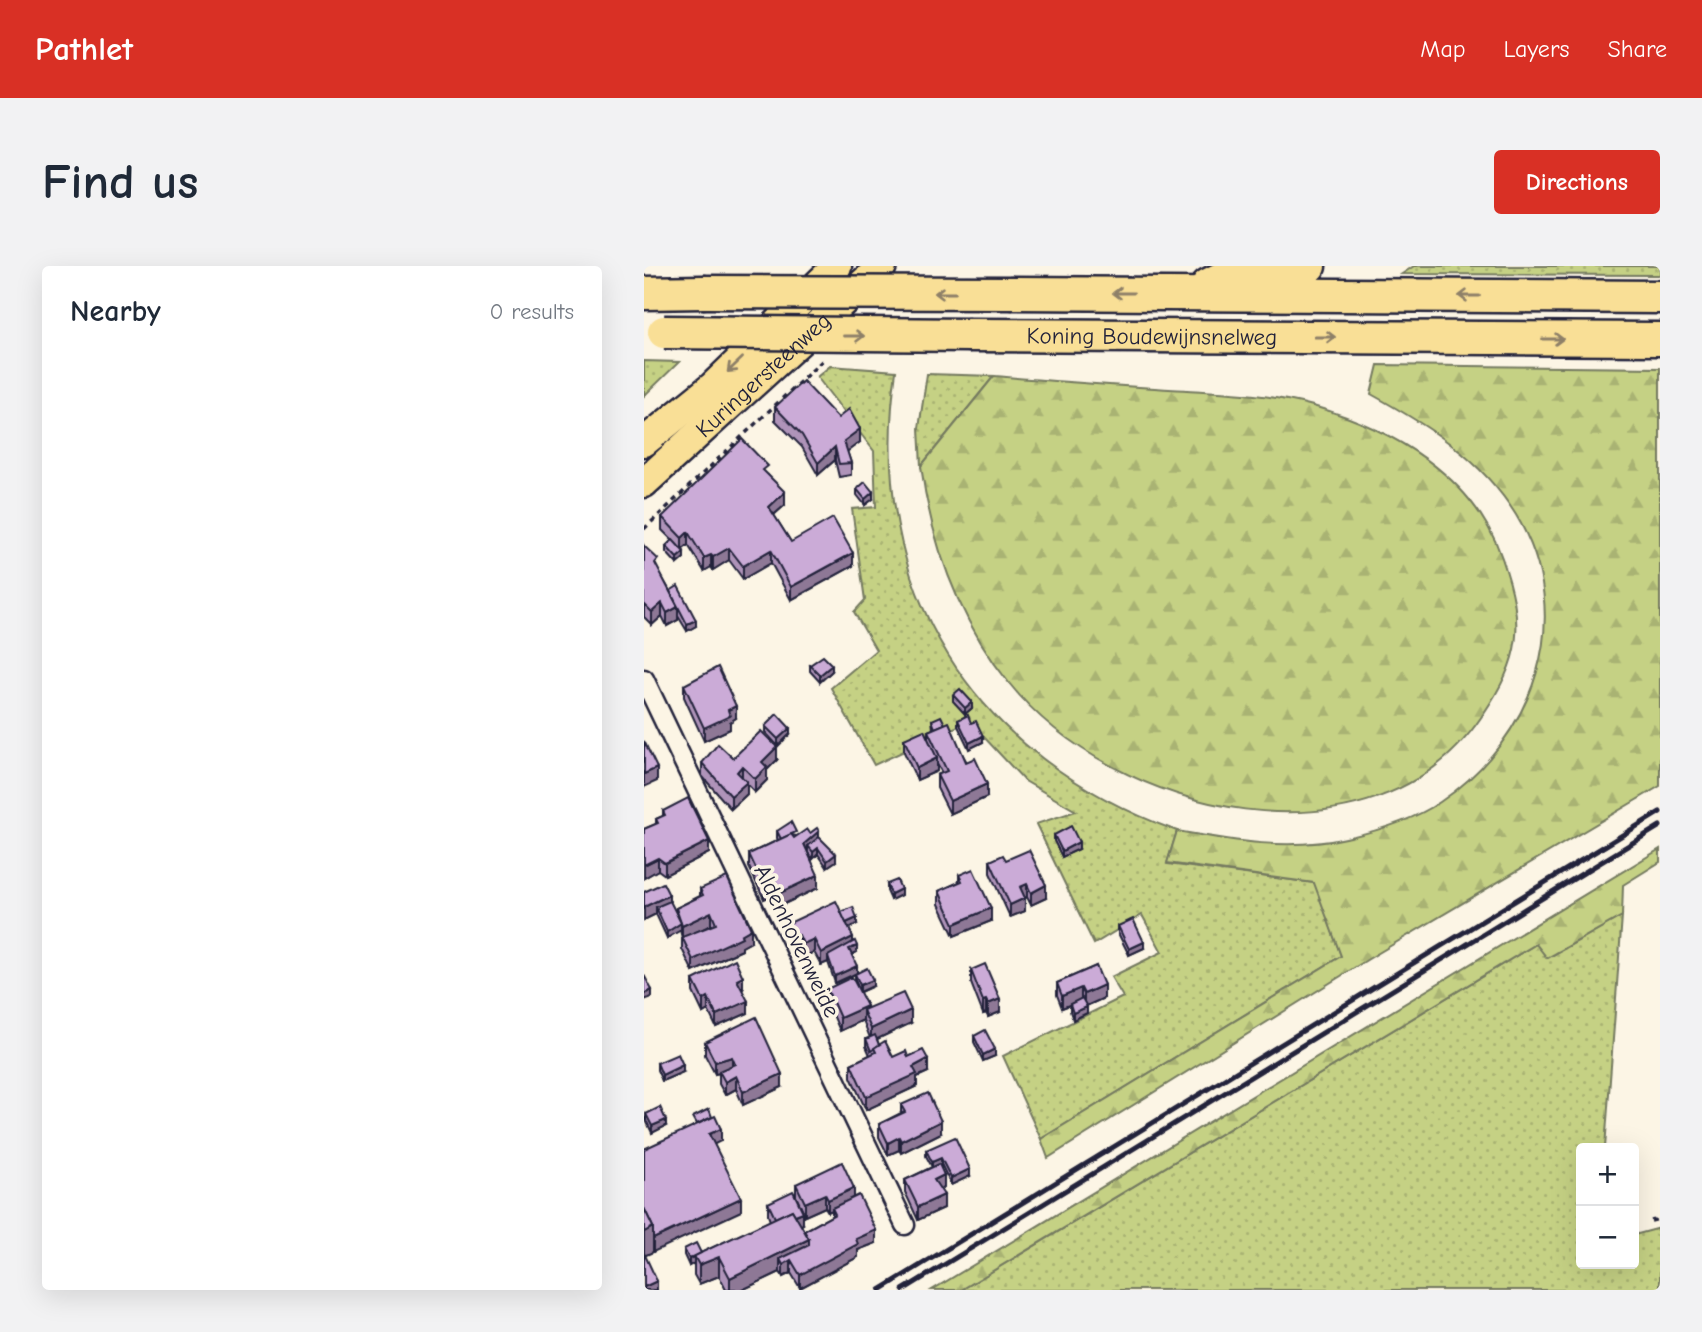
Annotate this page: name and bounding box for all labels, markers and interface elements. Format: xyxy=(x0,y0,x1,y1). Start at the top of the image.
text: Pathlet xyxy=(35,30,133,68)
text: Map xyxy=(1420,35,1466,63)
text: Layers xyxy=(1504,35,1569,63)
text: Share xyxy=(1607,35,1667,63)
button: Directions xyxy=(1494,150,1660,214)
text: Find us xyxy=(42,154,198,210)
one-way arrow xyxy=(933,286,956,300)
one-way arrow xyxy=(1112,286,1135,300)
one-way arrow xyxy=(1458,289,1481,303)
text: Nearby xyxy=(70,294,161,329)
text: 0 results xyxy=(490,298,574,325)
street label: Kuringersteenweg xyxy=(690,306,836,443)
street label: Koning Boudewijnsnelweg xyxy=(1027,322,1277,350)
one-way arrow xyxy=(843,329,866,343)
one-way arrow xyxy=(1314,330,1337,344)
one-way arrow xyxy=(1541,332,1564,346)
one-way arrow xyxy=(727,356,744,373)
street label: Aldenhovenweide xyxy=(748,860,846,1022)
map controls xyxy=(1576,1143,1639,1269)
button: + xyxy=(1576,1143,1639,1206)
button: − xyxy=(1576,1206,1639,1269)

